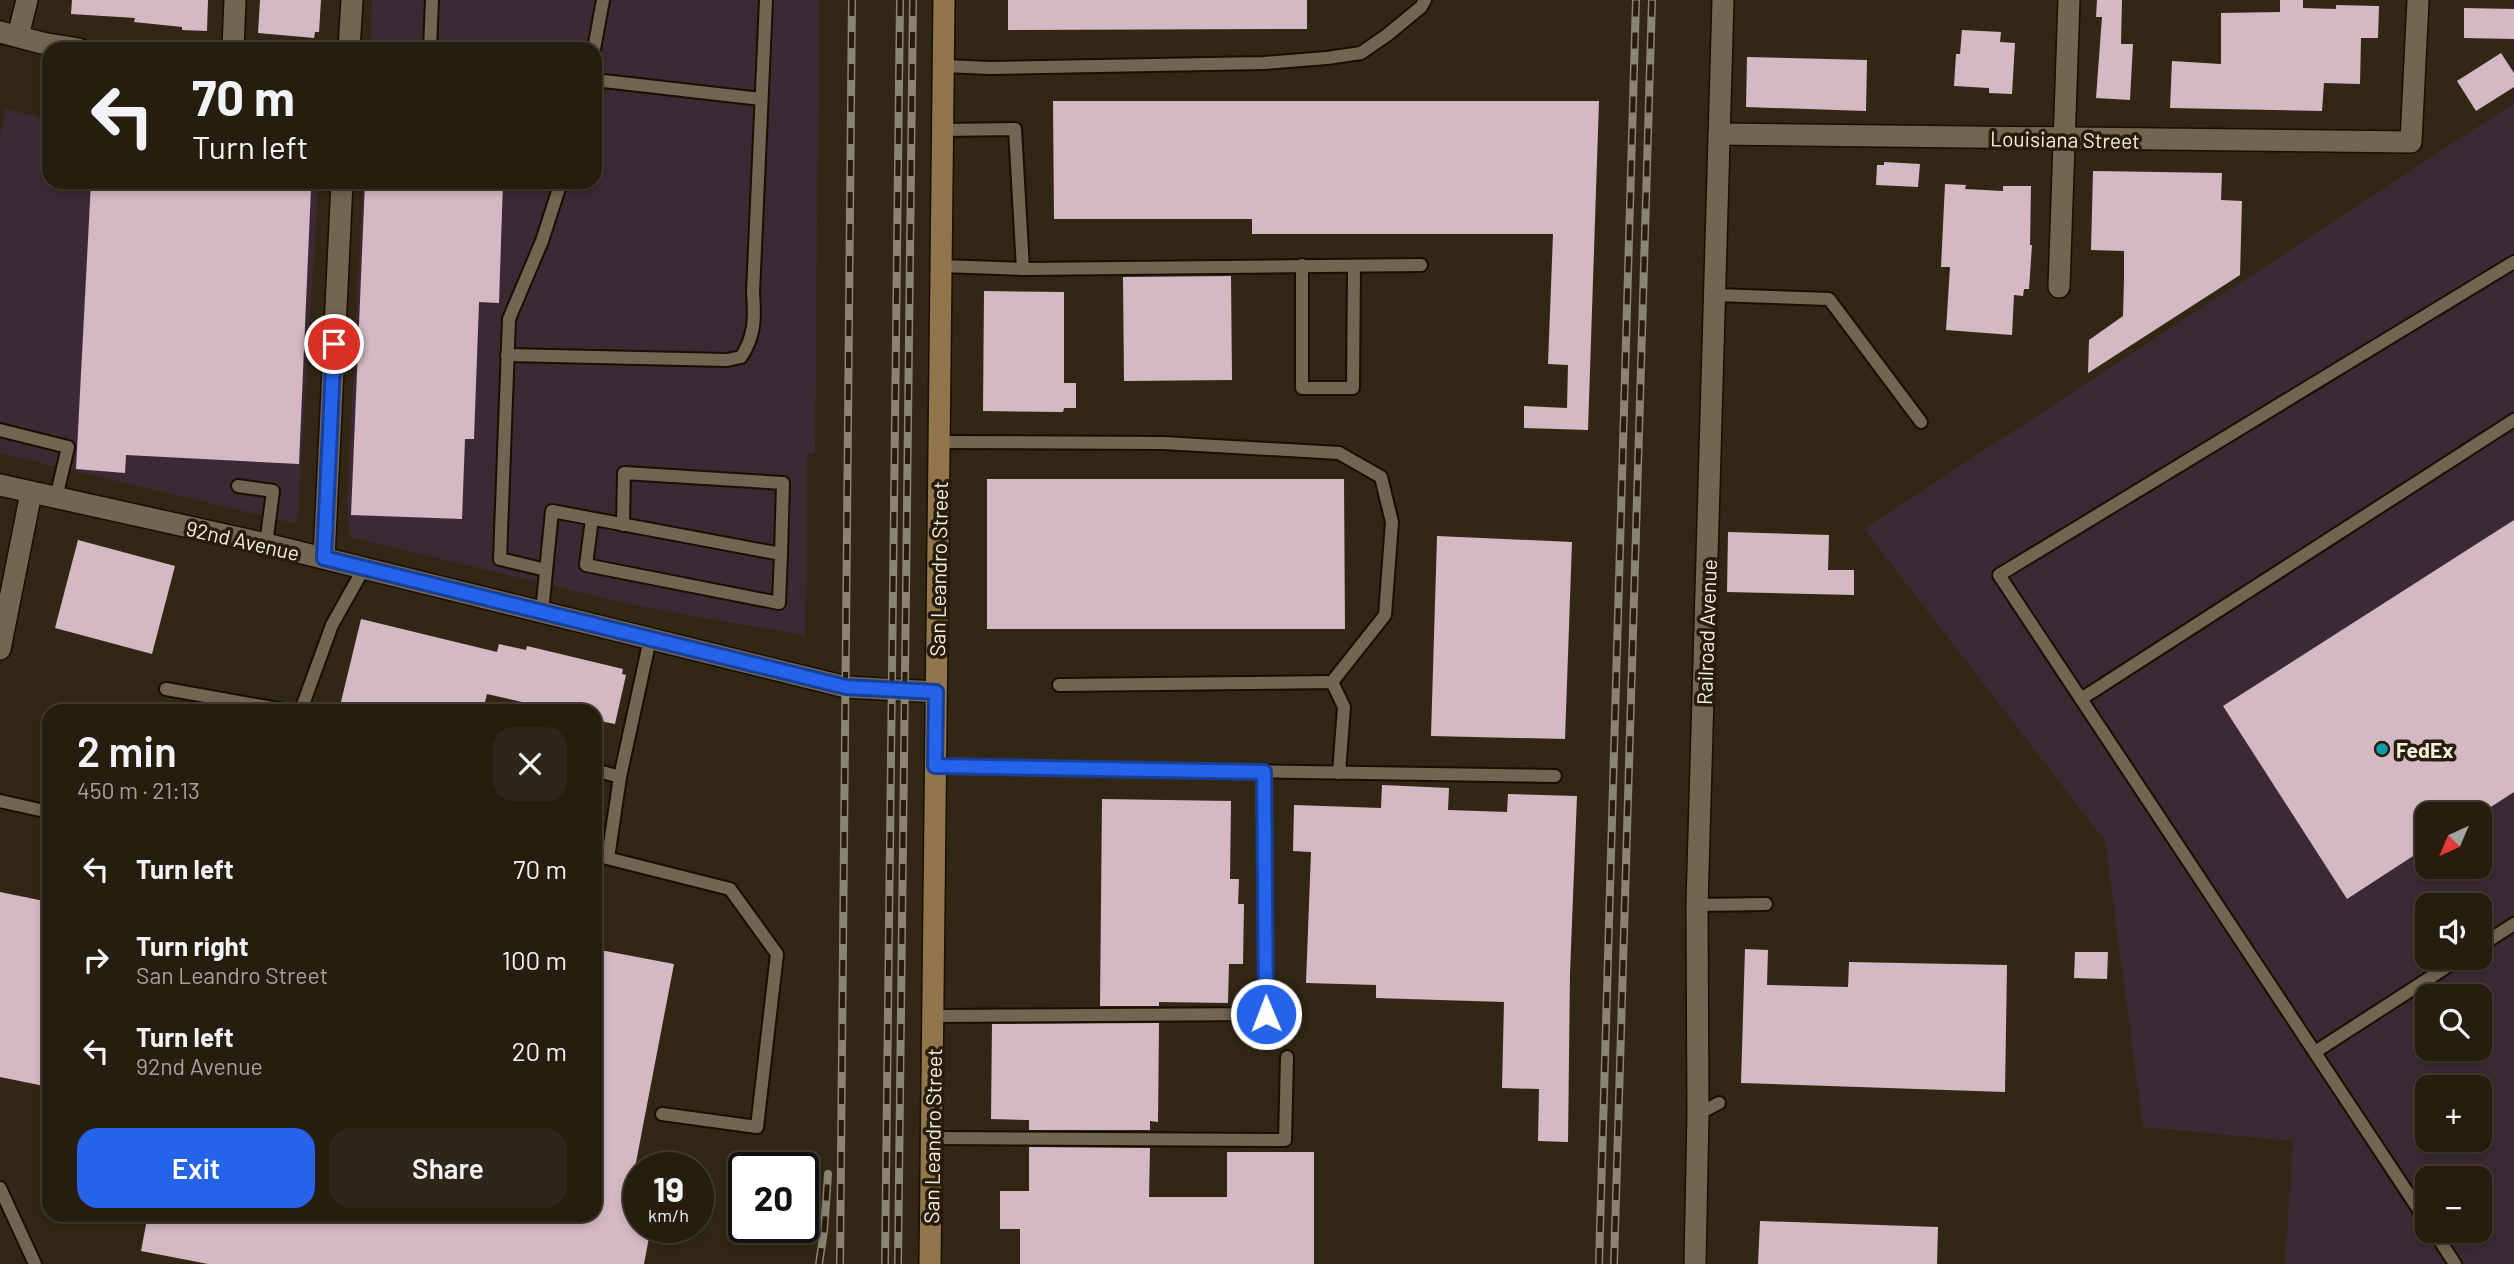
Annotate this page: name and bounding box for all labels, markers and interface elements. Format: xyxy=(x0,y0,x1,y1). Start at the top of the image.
text: 70 m xyxy=(192,67,295,126)
icon: left xyxy=(77,70,168,161)
street label: Louisiana Street xyxy=(1990,125,2140,153)
text: Turn left xyxy=(192,127,309,165)
pin xyxy=(304,314,364,374)
icon: arrive xyxy=(315,325,353,363)
street label: San Leandro Street xyxy=(924,481,952,657)
street label: 92nd Avenue xyxy=(184,515,302,565)
street label: Railroad Avenue xyxy=(1691,559,1721,705)
text: 2 min xyxy=(77,725,177,775)
button: close xyxy=(493,727,567,801)
place label: FedEx xyxy=(2396,737,2453,762)
marker: FedEx xyxy=(2374,741,2390,757)
text: 450 m · 21:13 xyxy=(77,776,200,804)
north arrow xyxy=(2415,802,2492,878)
map controls xyxy=(2415,802,2492,1243)
icon: left xyxy=(77,850,115,888)
text: Turn left xyxy=(136,853,234,884)
text: 70 m xyxy=(513,853,567,884)
button: sound xyxy=(2415,893,2492,970)
text: Turn right xyxy=(136,930,249,961)
icon: right xyxy=(77,941,115,979)
text: 100 m xyxy=(502,944,567,975)
text: San Leandro Street xyxy=(136,961,328,989)
position arrow xyxy=(1229,977,1303,1051)
button: search xyxy=(2415,984,2492,1061)
text: Turn left xyxy=(136,1021,234,1052)
icon: left xyxy=(77,1032,115,1070)
text: 20 m xyxy=(512,1035,567,1066)
street label: San Leandro Street xyxy=(918,1048,946,1224)
text: 92nd Avenue xyxy=(136,1052,263,1080)
button: + xyxy=(2415,1075,2492,1152)
button: Exit xyxy=(77,1128,315,1208)
button: Share xyxy=(329,1128,567,1208)
speed limit sign: 20 xyxy=(728,1152,819,1243)
button: − xyxy=(2415,1166,2492,1243)
text: 19 xyxy=(653,1167,684,1209)
text: km/h xyxy=(648,1204,689,1226)

